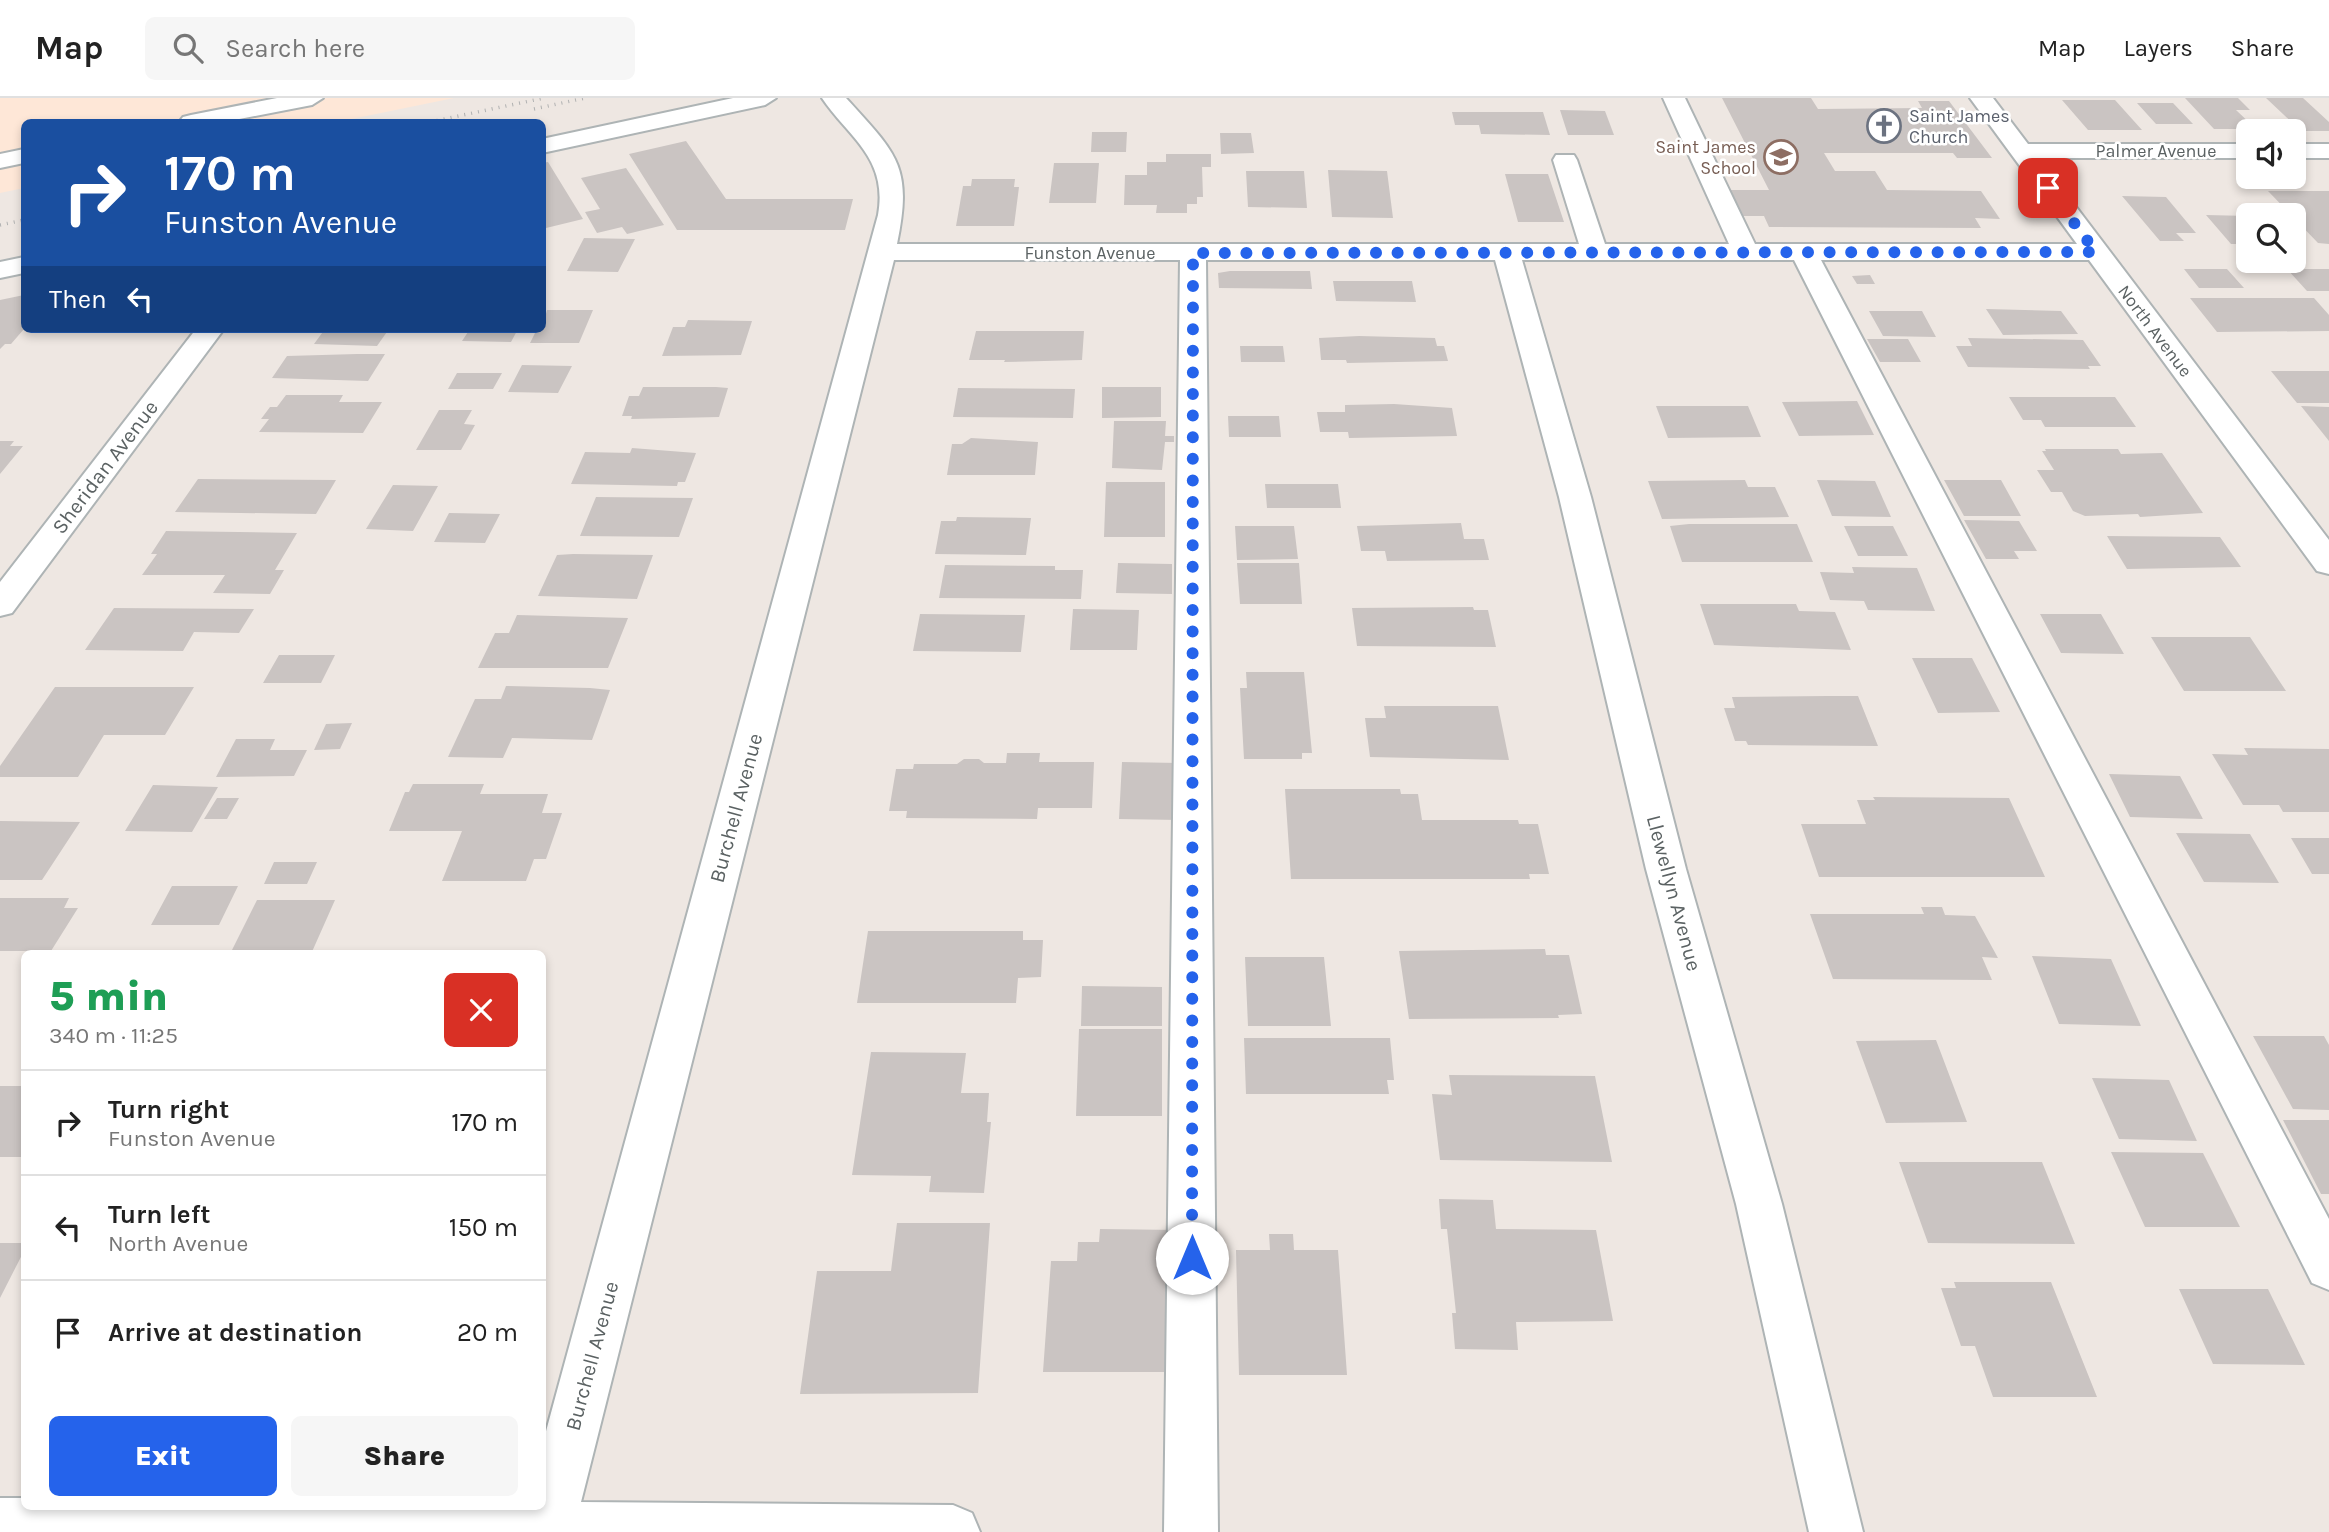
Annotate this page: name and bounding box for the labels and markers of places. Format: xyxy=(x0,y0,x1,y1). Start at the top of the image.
place label: Saint James Church xyxy=(1909,105,2010,148)
church icon: Saint James Church xyxy=(1865,107,1903,145)
place label: Saint James School xyxy=(1655,136,1756,179)
school or university icon: Saint James School xyxy=(1762,138,1800,176)
pin xyxy=(2018,158,2078,218)

